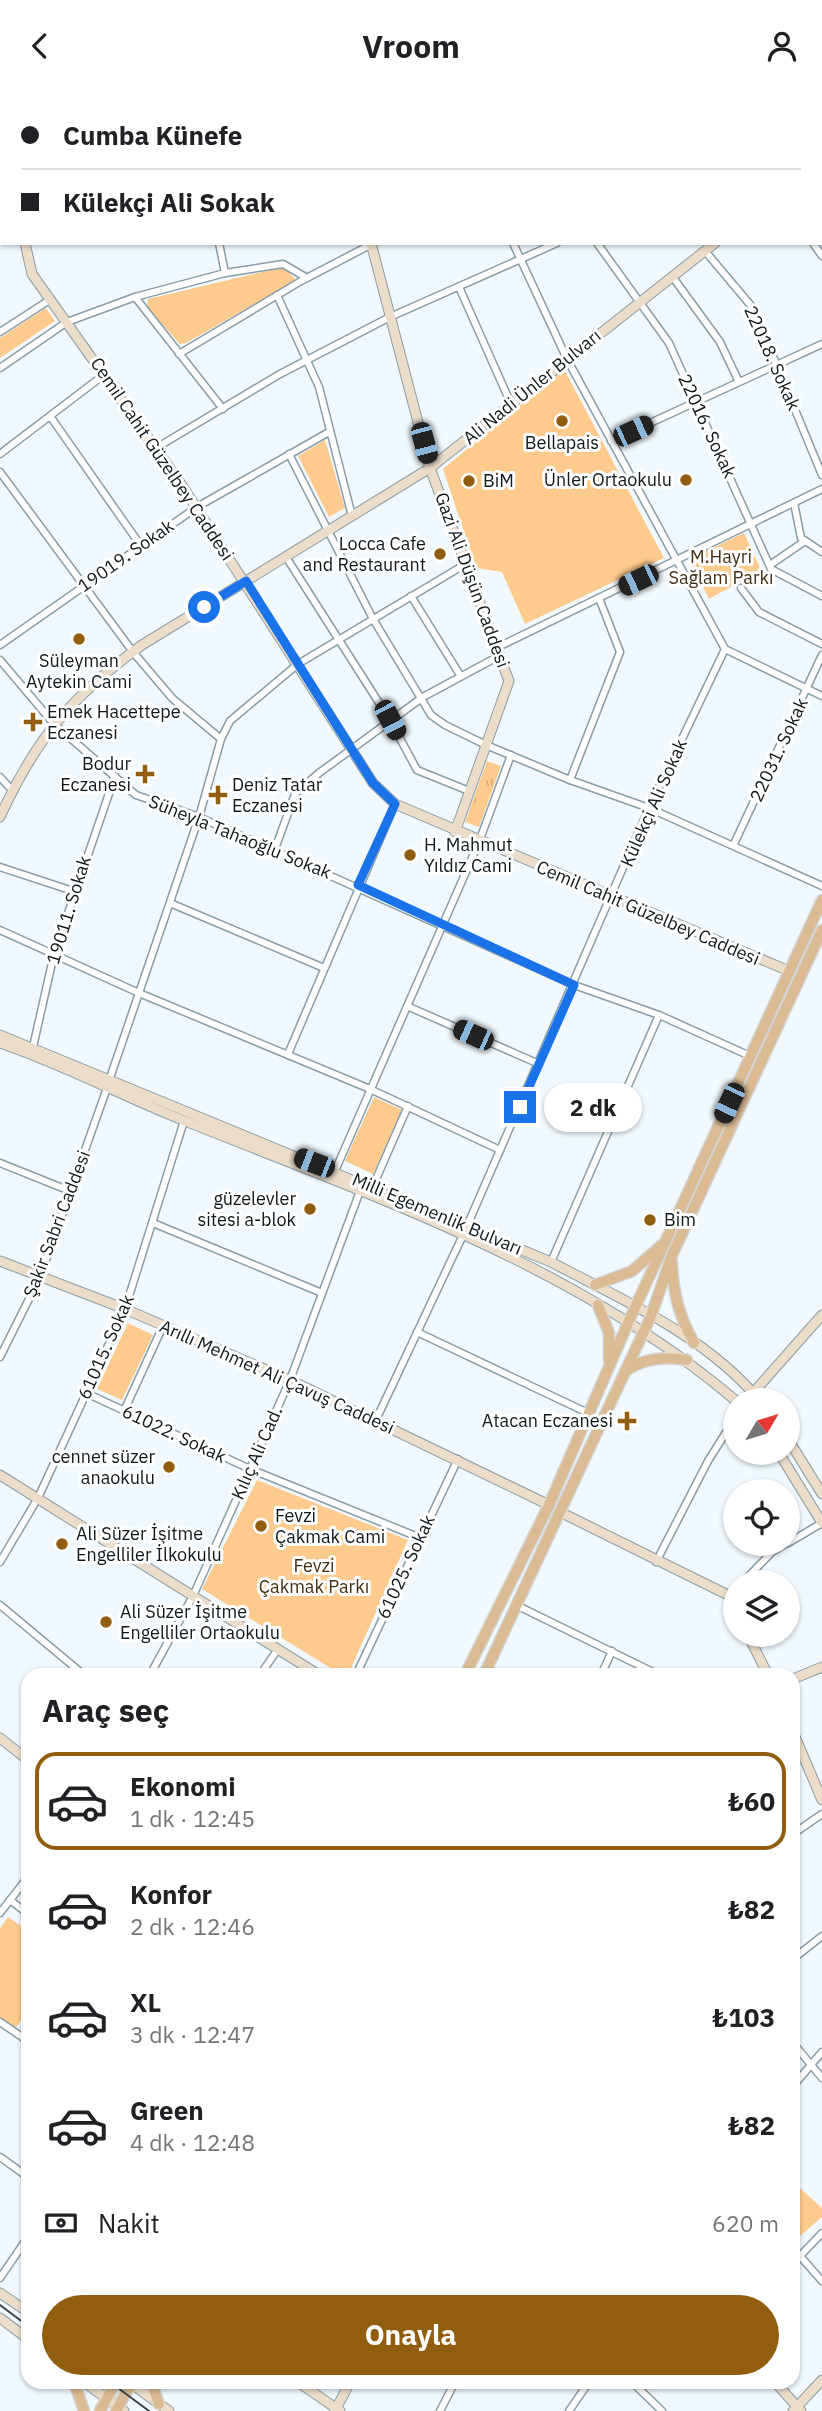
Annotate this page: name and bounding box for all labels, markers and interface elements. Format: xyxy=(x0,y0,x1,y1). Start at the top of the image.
text: Vroom xyxy=(362,25,460,67)
icon: back xyxy=(21,27,59,65)
icon: person xyxy=(763,27,801,65)
text: Cumba Künefe xyxy=(63,118,242,152)
text: Külekçi Ali Sokak xyxy=(63,185,275,219)
street label: 22018. Sokak xyxy=(739,302,806,414)
street label: Ali Nadi Ünler Bulvarı xyxy=(458,324,605,449)
street label: Cemil Cahit Güzelbey Caddesi xyxy=(86,353,239,565)
street label: 22016. Sokak xyxy=(673,370,742,482)
marker: Bellapais xyxy=(554,413,570,429)
car xyxy=(610,413,657,449)
car xyxy=(409,420,440,466)
place label: Bellapais xyxy=(525,431,599,454)
place label: Ünler Ortaokulu xyxy=(544,468,672,491)
place label: BiM xyxy=(483,469,514,492)
marker: Ünler Ortaokulu xyxy=(678,472,694,488)
marker: BiM xyxy=(461,473,477,489)
street label: Gazi Ali Düşün Caddesi xyxy=(430,489,515,671)
street label: 19019. Sokak xyxy=(73,514,179,597)
place label: Locca Cafe and Restaurant xyxy=(303,532,426,576)
park label: M.Hayri Sağlam Parkı xyxy=(668,545,774,589)
marker: Locca Cafe and Restaurant xyxy=(432,546,448,562)
car xyxy=(615,561,662,599)
route start xyxy=(188,591,220,623)
marker: Süleyman Aytekin Cami xyxy=(71,631,87,647)
place label: Süleyman Aytekin Cami xyxy=(26,649,132,693)
street label: 22031. Sokak xyxy=(744,694,813,805)
car xyxy=(371,697,410,743)
place label: Emek Hacettepe Eczanesi xyxy=(47,700,181,744)
marker: Emek Hacettepe Eczanesi xyxy=(25,714,41,730)
street label: Külekçi Ali Sokak xyxy=(615,735,692,870)
place label: Bodur Eczanesi xyxy=(60,752,131,796)
marker: Bodur Eczanesi xyxy=(137,766,153,782)
place label: Deniz Tatar Eczanesi xyxy=(232,773,323,817)
marker: Deniz Tatar Eczanesi xyxy=(210,787,226,803)
street label: Süheyla Tahaoğlu Sokak xyxy=(145,789,335,884)
place label: H. Mahmut Yıldız Cami xyxy=(424,833,513,877)
marker: H. Mahmut Yıldız Cami xyxy=(402,847,418,863)
street label: 19011. Sokak xyxy=(41,852,96,967)
street label: Cemil Cahit Güzelbey Caddesi xyxy=(533,855,763,970)
car xyxy=(450,1017,497,1053)
car xyxy=(711,1080,748,1126)
callout: 2 dk xyxy=(544,1083,642,1131)
route end xyxy=(504,1091,536,1123)
text: 2 dk xyxy=(570,1092,616,1122)
car xyxy=(291,1146,338,1180)
street label: Şakir Sabri Caddesi xyxy=(18,1147,95,1301)
street label: Milli Egemenlik Bulvarı xyxy=(349,1167,526,1260)
place label: güzelevler sitesi a-blok xyxy=(197,1187,297,1231)
marker: güzelevler sitesi a-blok xyxy=(302,1201,318,1217)
place label: Bim xyxy=(664,1208,696,1231)
marker: Bim xyxy=(642,1212,658,1228)
street label: 61015. Sokak xyxy=(72,1290,139,1403)
street label: Arıllı Mehmet Ali Çavuş Caddesi xyxy=(156,1314,398,1439)
north arrow xyxy=(723,1388,800,1465)
map controls xyxy=(723,1388,800,1647)
street label: 61022. Sokak xyxy=(119,1399,230,1468)
street label: Kılıç Ali Cad. xyxy=(226,1403,287,1503)
place label: Atacan Eczanesi xyxy=(482,1409,613,1432)
marker: Atacan Eczanesi xyxy=(619,1413,635,1429)
place label: cennet süzer anaokulu xyxy=(52,1445,155,1489)
marker: cennet süzer anaokulu xyxy=(161,1459,177,1475)
button: locate xyxy=(723,1479,800,1556)
place label: Fevzi Çakmak Cami xyxy=(275,1504,385,1548)
street label: 61025. Sokak xyxy=(371,1511,440,1622)
marker: Fevzi Çakmak Cami xyxy=(253,1518,269,1534)
place label: Ali Süzer İşitme Engelliler İlkokulu xyxy=(76,1522,222,1566)
marker: Ali Süzer İşitme Engelliler İlkokulu xyxy=(54,1536,70,1552)
park label: Fevzi Çakmak Parkı xyxy=(259,1554,369,1598)
button: layers xyxy=(723,1570,800,1647)
place label: Ali Süzer İşitme Engelliler Ortaokulu xyxy=(120,1600,280,1644)
marker: Ali Süzer İşitme Engelliler Ortaokulu xyxy=(98,1614,114,1630)
text: Araç seç xyxy=(42,1689,169,1731)
text: Ekonomi xyxy=(130,1769,236,1803)
icon: car xyxy=(46,1770,109,1833)
text: ₺60 xyxy=(728,1784,775,1818)
text: 1 dk · 12:45 xyxy=(130,1803,255,1833)
text: Konfor xyxy=(130,1877,212,1911)
icon: car xyxy=(46,1878,109,1941)
text: ₺82 xyxy=(728,1892,775,1926)
text: 2 dk · 12:46 xyxy=(130,1911,255,1941)
text: XL xyxy=(130,1985,161,2019)
icon: car xyxy=(46,1986,109,2049)
text: ₺103 xyxy=(712,2000,775,2034)
text: 3 dk · 12:47 xyxy=(130,2019,255,2049)
text: Green xyxy=(130,2093,204,2127)
icon: car xyxy=(46,2094,109,2157)
text: ₺82 xyxy=(728,2108,775,2142)
text: 4 dk · 12:48 xyxy=(130,2127,255,2157)
icon: cash xyxy=(42,2204,80,2242)
text: Nakit xyxy=(98,2206,160,2240)
text: 620 m xyxy=(712,2208,779,2238)
button: Onayla xyxy=(42,2295,779,2375)

